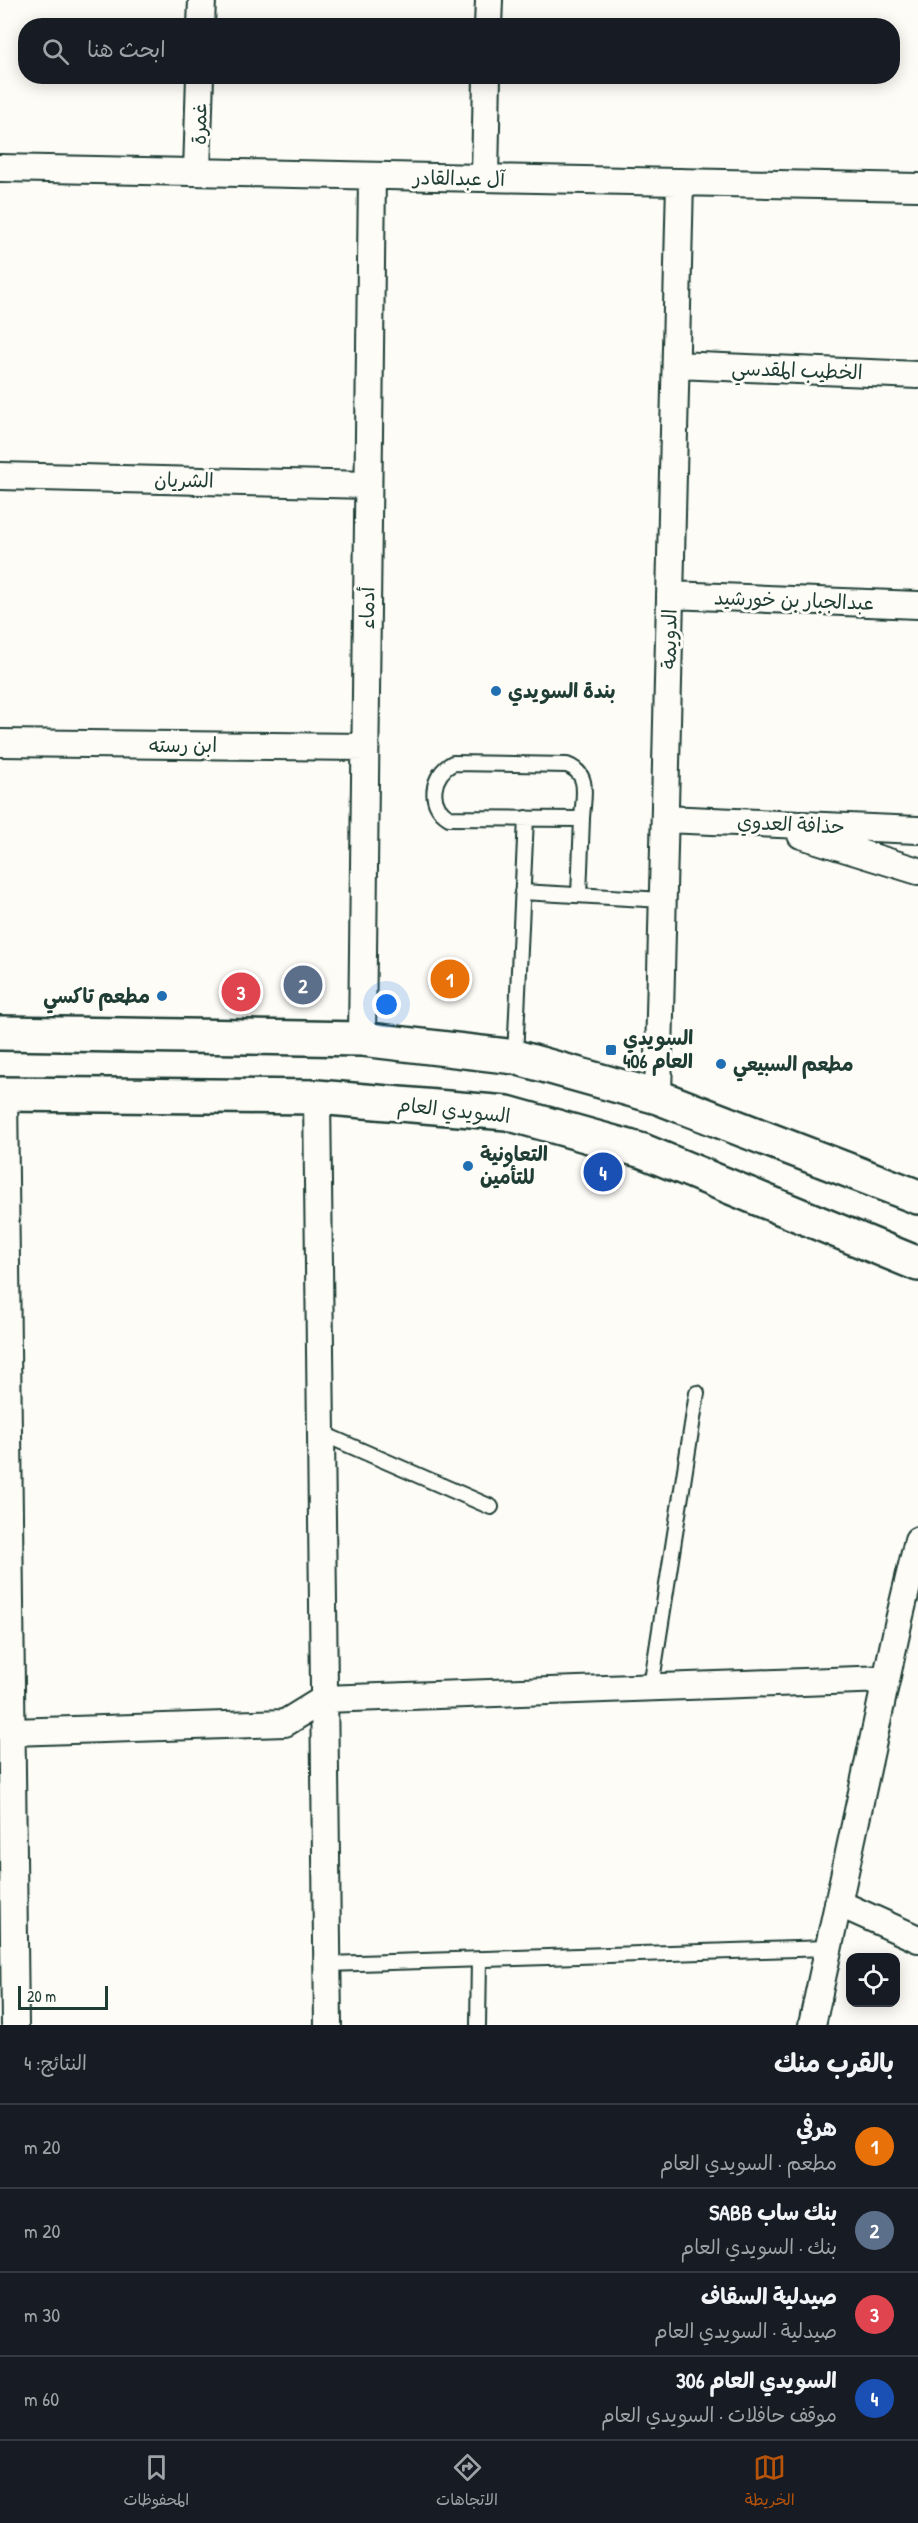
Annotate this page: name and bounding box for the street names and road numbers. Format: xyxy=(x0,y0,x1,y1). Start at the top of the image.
street label: غمرة xyxy=(185,103,212,145)
street label: آل عبدالقادر xyxy=(411,163,506,192)
street label: الخطيب المقدسي xyxy=(731,354,863,390)
street label: الشريان xyxy=(154,465,214,494)
street label: عبدالجبار بن خورشيد xyxy=(714,583,874,616)
street label: أدماء xyxy=(353,586,380,630)
street label: الدويمة xyxy=(654,609,683,669)
street label: ابن رسته xyxy=(149,731,217,758)
street label: حذافة العدوي xyxy=(736,807,846,842)
street label: السويدي العام xyxy=(396,1090,512,1132)

